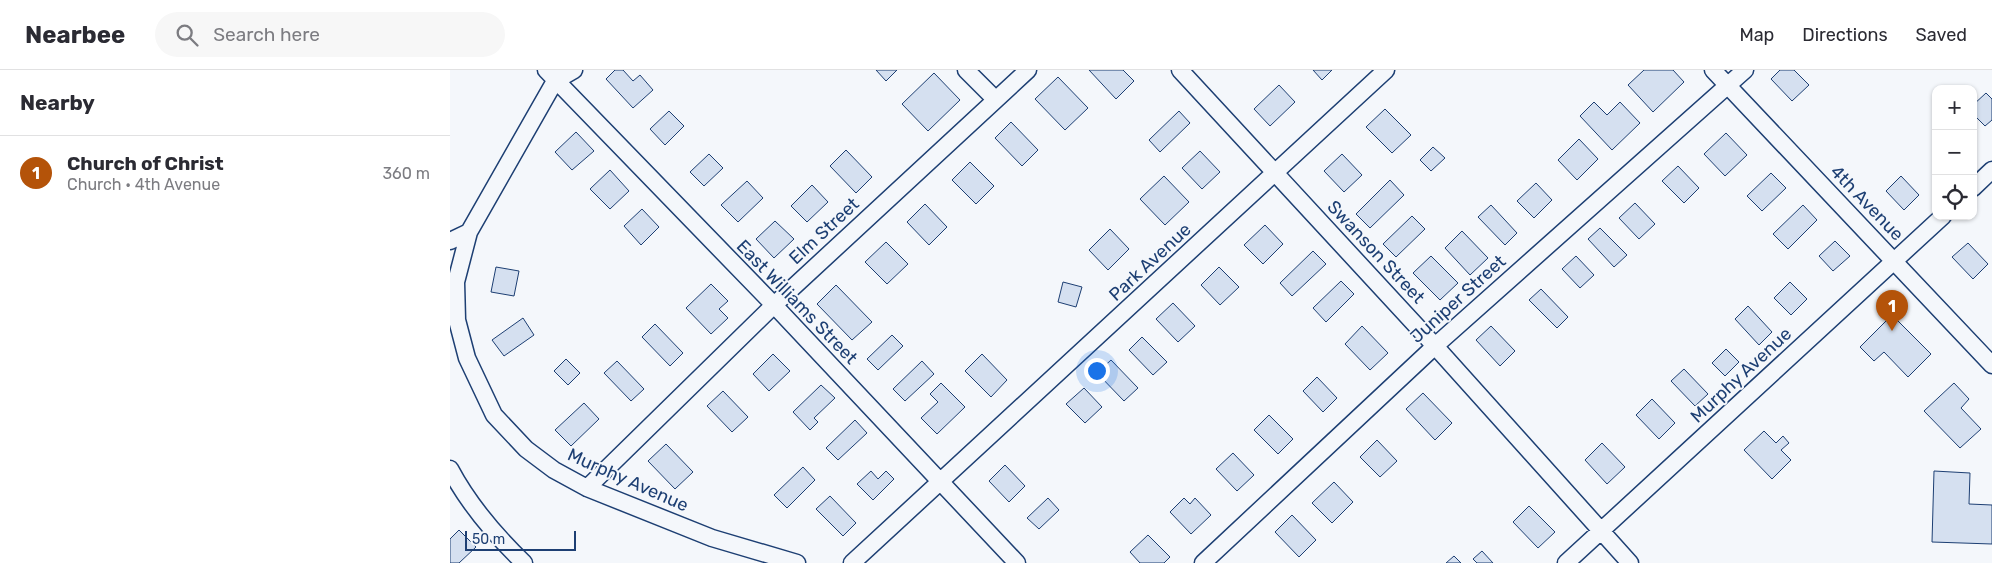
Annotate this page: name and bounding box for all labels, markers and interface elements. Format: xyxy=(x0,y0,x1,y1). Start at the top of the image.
search box xyxy=(155,12,505,57)
text: Nearbee xyxy=(25,21,125,49)
icon: search xyxy=(173,21,201,49)
text: Search here xyxy=(213,23,320,46)
text: Map xyxy=(1739,24,1774,46)
text: Directions xyxy=(1802,24,1888,46)
text: Saved xyxy=(1916,24,1967,46)
map controls xyxy=(1932,85,1977,220)
button: + xyxy=(1932,85,1977,130)
text: Nearby xyxy=(20,90,95,115)
button: − xyxy=(1932,130,1977,175)
text: Church of Christ xyxy=(67,152,224,175)
street label: 4th Avenue xyxy=(1826,161,1908,245)
text: 1 xyxy=(32,164,40,183)
text: 360 m xyxy=(382,164,430,183)
text: Church · 4th Avenue xyxy=(67,175,220,194)
button: locate xyxy=(1932,175,1977,220)
street label: Elm Street xyxy=(784,193,864,269)
street label: Swanson Street xyxy=(1323,196,1429,308)
street label: Park Avenue xyxy=(1104,218,1196,306)
street label: East Williams Street xyxy=(732,235,862,369)
street label: Juniper Street xyxy=(1406,250,1510,348)
pin: 1 xyxy=(1876,290,1908,331)
street label: Murphy Avenue xyxy=(1686,323,1796,427)
your location xyxy=(1084,358,1110,384)
street label: Murphy Avenue xyxy=(564,444,692,516)
scale bar xyxy=(465,528,576,551)
text: 50 m xyxy=(472,531,505,548)

